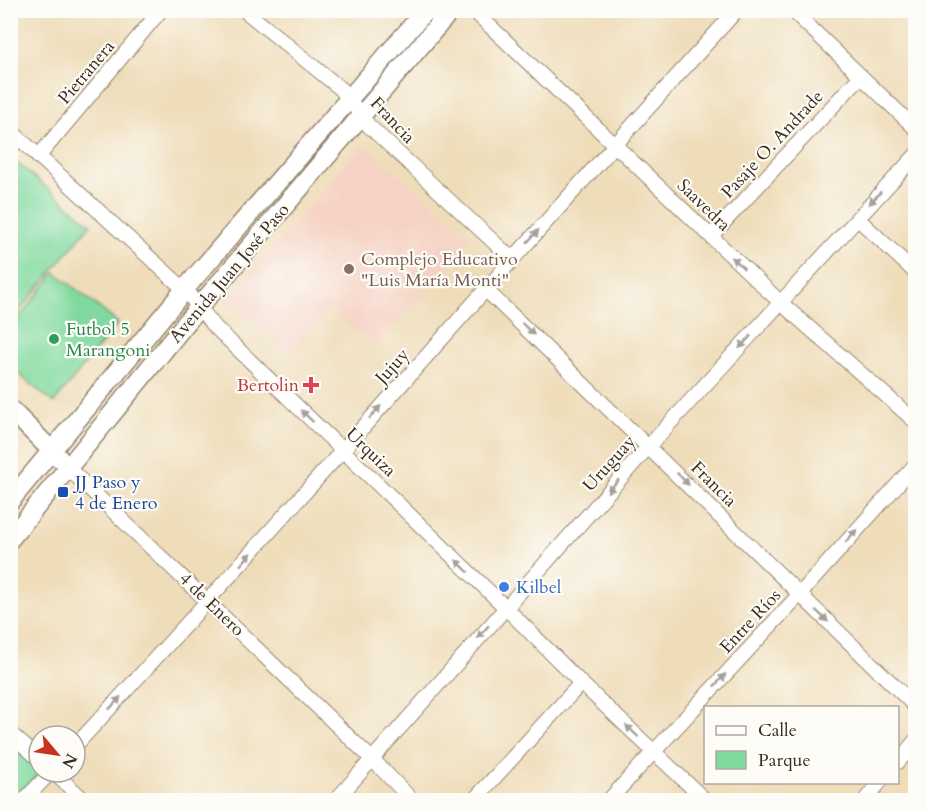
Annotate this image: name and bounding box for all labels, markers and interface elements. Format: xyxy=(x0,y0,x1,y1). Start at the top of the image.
street label: Pietranera xyxy=(52,35,121,110)
street label: Pasaje O. Andrade xyxy=(715,85,829,204)
street label: Francia xyxy=(364,91,421,149)
street label: Saavedra xyxy=(671,174,736,237)
one-way arrow xyxy=(869,190,883,204)
street label: Avenida Juan José Paso xyxy=(163,198,296,349)
one-way arrow xyxy=(526,228,540,243)
place label: Complejo Educativo "Luis María Monti" xyxy=(361,247,518,293)
one-way arrow xyxy=(732,256,746,270)
marker: Complejo Educativo "Luis María Monti" xyxy=(342,262,356,276)
place label: Futbol 5 Marangoni xyxy=(66,317,150,363)
one-way arrow xyxy=(520,322,535,336)
marker: Futbol 5 Marangoni xyxy=(47,332,61,346)
one-way arrow xyxy=(738,335,752,349)
street label: Jujuy xyxy=(368,343,416,392)
place label: Bertolin xyxy=(237,373,300,398)
marker: Bertolin xyxy=(304,378,318,392)
one-way arrow xyxy=(368,405,382,420)
one-way arrow xyxy=(300,409,314,423)
street label: Urquiza xyxy=(340,422,402,483)
street label: Uruguay xyxy=(577,429,642,497)
street label: Francia xyxy=(685,456,742,513)
place label: JJ Paso y 4 de Enero xyxy=(72,470,158,516)
one-way arrow xyxy=(676,472,691,486)
one-way arrow xyxy=(607,478,620,493)
marker: JJ Paso y 4 de Enero xyxy=(56,485,70,499)
one-way arrow xyxy=(844,529,857,544)
one-way arrow xyxy=(239,552,252,567)
one-way arrow xyxy=(456,559,470,573)
street label: 4 de Enero xyxy=(173,567,250,642)
place label: Kilbel xyxy=(516,575,562,600)
marker: Kilbel xyxy=(497,580,511,594)
street label: Entre Ríos xyxy=(714,584,787,659)
one-way arrow xyxy=(815,608,829,622)
one-way arrow xyxy=(477,624,490,640)
one-way arrow xyxy=(713,673,727,688)
one-way arrow xyxy=(108,696,121,711)
legend xyxy=(704,706,899,784)
text: Calle xyxy=(758,718,797,743)
north arrow xyxy=(27,724,87,784)
one-way arrow xyxy=(625,725,640,738)
text: Parque xyxy=(758,748,811,773)
text: N xyxy=(56,749,82,772)

